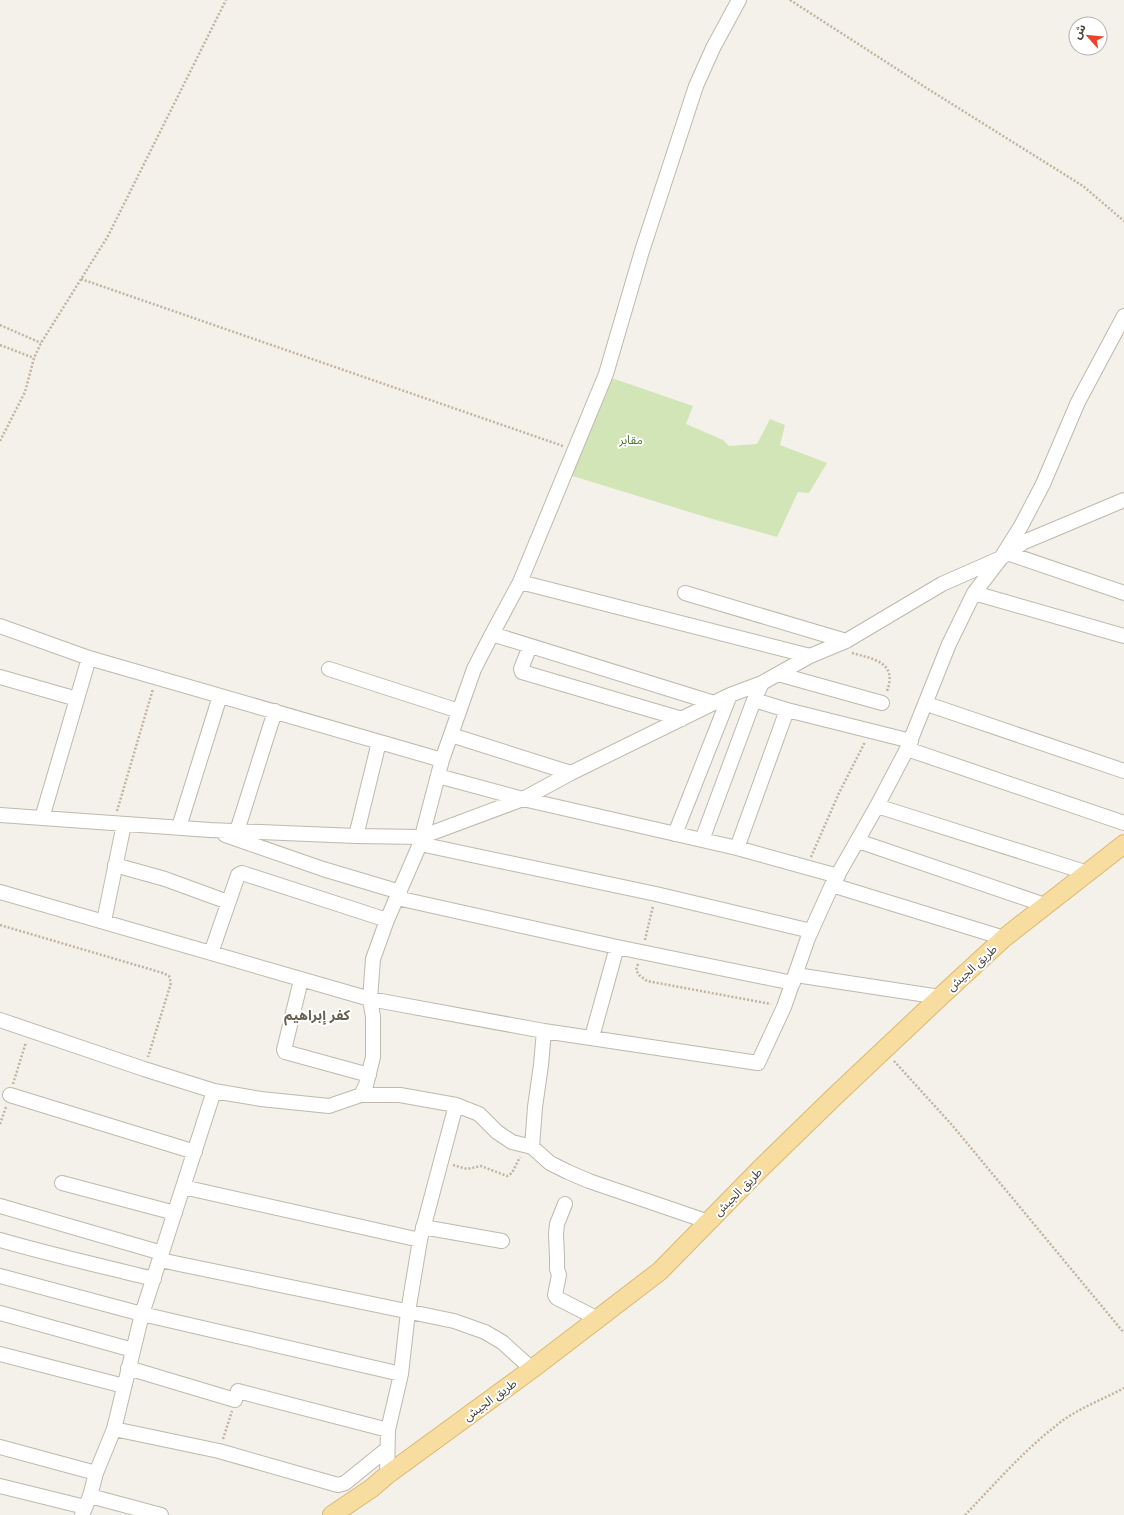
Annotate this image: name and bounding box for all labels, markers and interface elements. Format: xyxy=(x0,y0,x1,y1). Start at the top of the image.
north arrow xyxy=(1068,16,1108,56)
text: ش xyxy=(1069,22,1090,42)
park label: مقابر xyxy=(618,432,643,448)
street label: طريق الجيش xyxy=(944,941,1000,995)
district label: كفر إبراهيم xyxy=(284,1006,351,1026)
street label: طريق الجيش xyxy=(710,1164,766,1220)
street label: طريق الجيش xyxy=(460,1375,520,1425)

